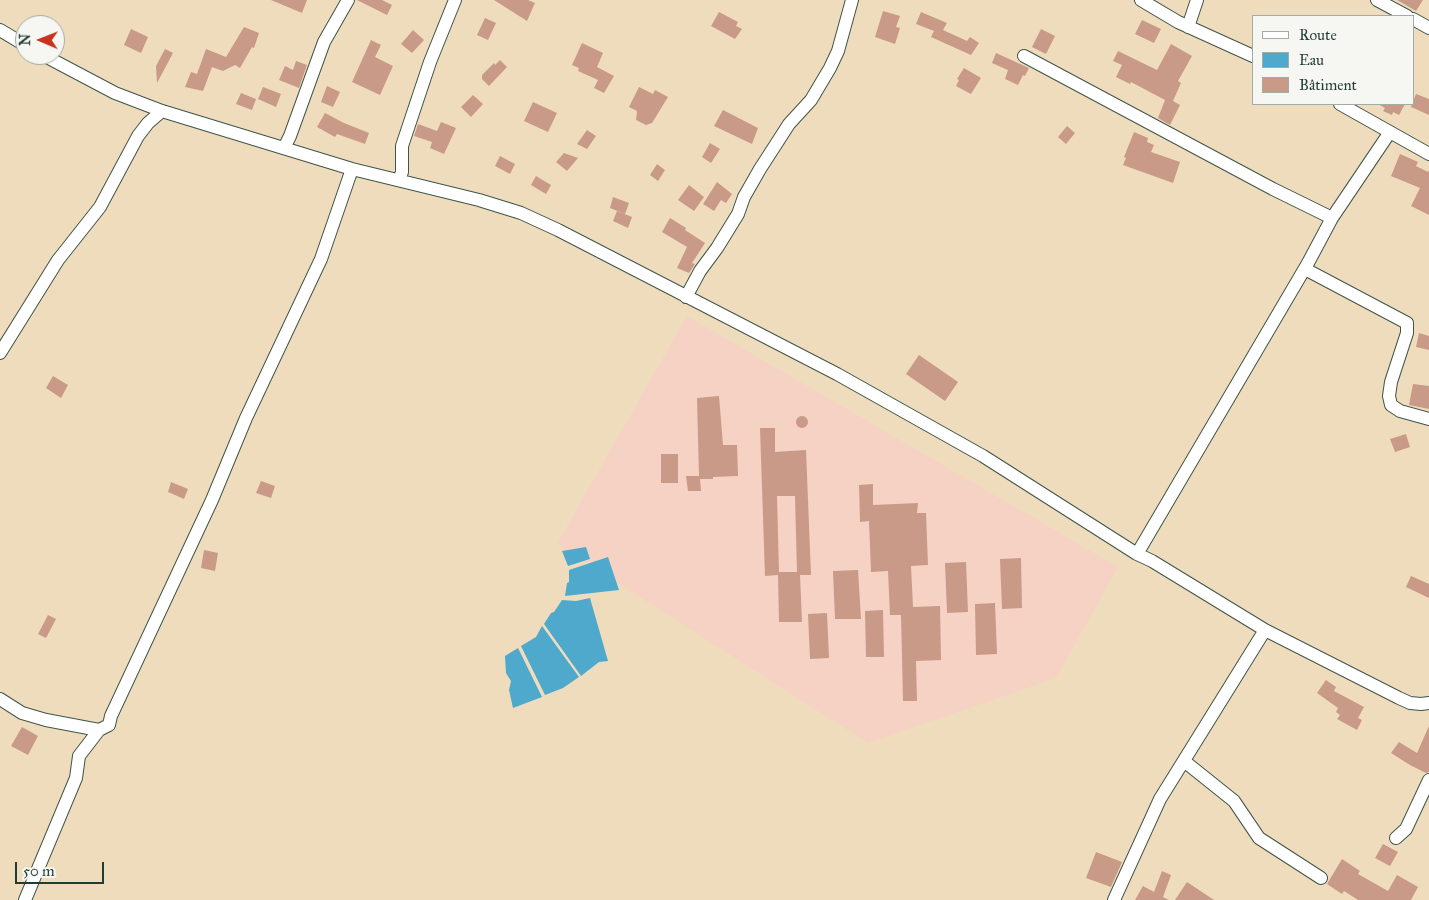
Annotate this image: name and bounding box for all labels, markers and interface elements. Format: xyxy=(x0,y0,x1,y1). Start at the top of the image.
north arrow xyxy=(15,15,65,65)
legend xyxy=(1252,15,1414,105)
text: Route xyxy=(1299,26,1337,44)
text: N xyxy=(17,34,34,46)
text: Eau xyxy=(1299,51,1324,69)
text: Bâtiment xyxy=(1299,76,1357,94)
scale bar xyxy=(18,852,106,884)
text: 50 m xyxy=(23,862,55,880)

